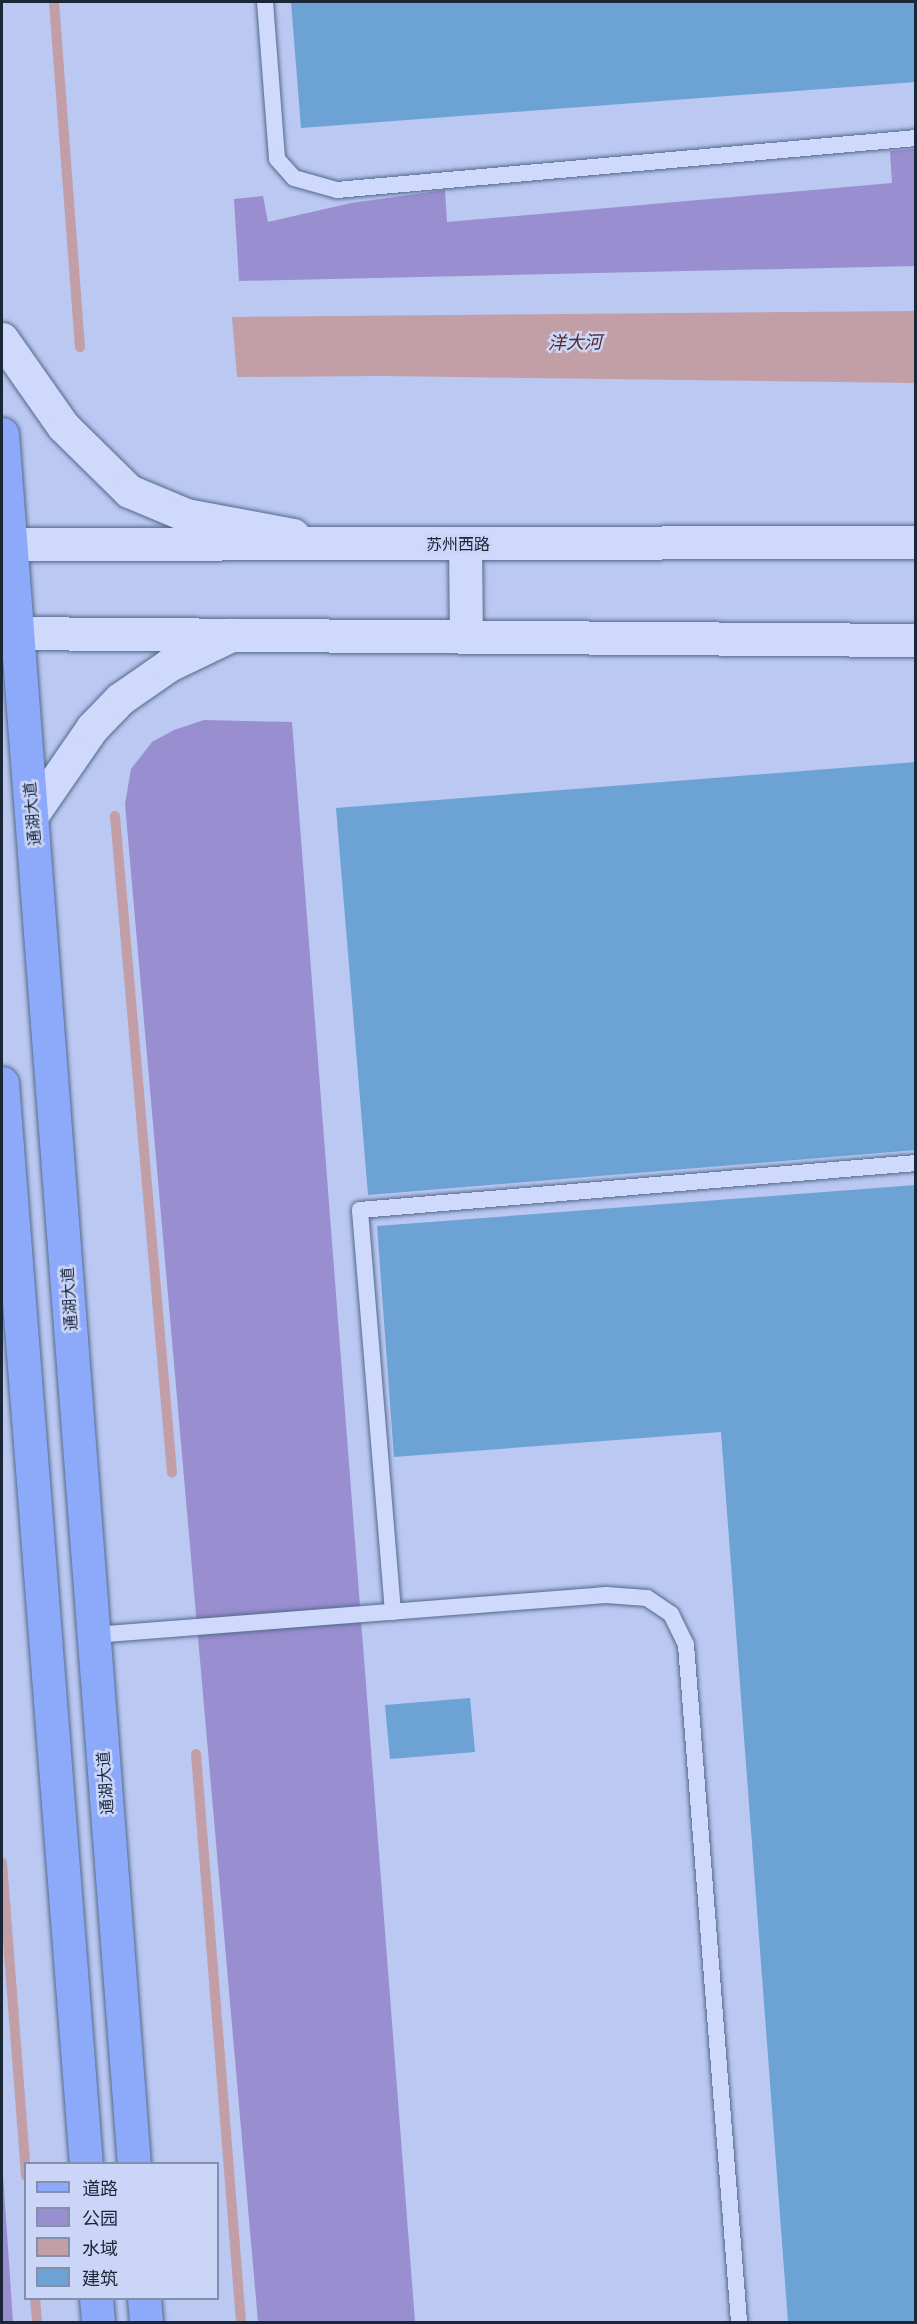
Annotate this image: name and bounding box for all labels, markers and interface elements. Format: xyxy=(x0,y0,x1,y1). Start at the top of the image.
water label: 洋大河 xyxy=(548,331,602,353)
street label: 苏州西路 xyxy=(426,534,490,554)
street label: 通湖大道 xyxy=(20,781,44,847)
street label: 通湖大道 xyxy=(57,1266,81,1332)
street label: 通湖大道 xyxy=(93,1750,117,1816)
legend xyxy=(24,2162,219,2300)
text: 道路 xyxy=(82,2176,118,2200)
text: 公园 xyxy=(82,2206,118,2230)
text: 水域 xyxy=(82,2236,118,2260)
text: 建筑 xyxy=(82,2266,118,2290)

